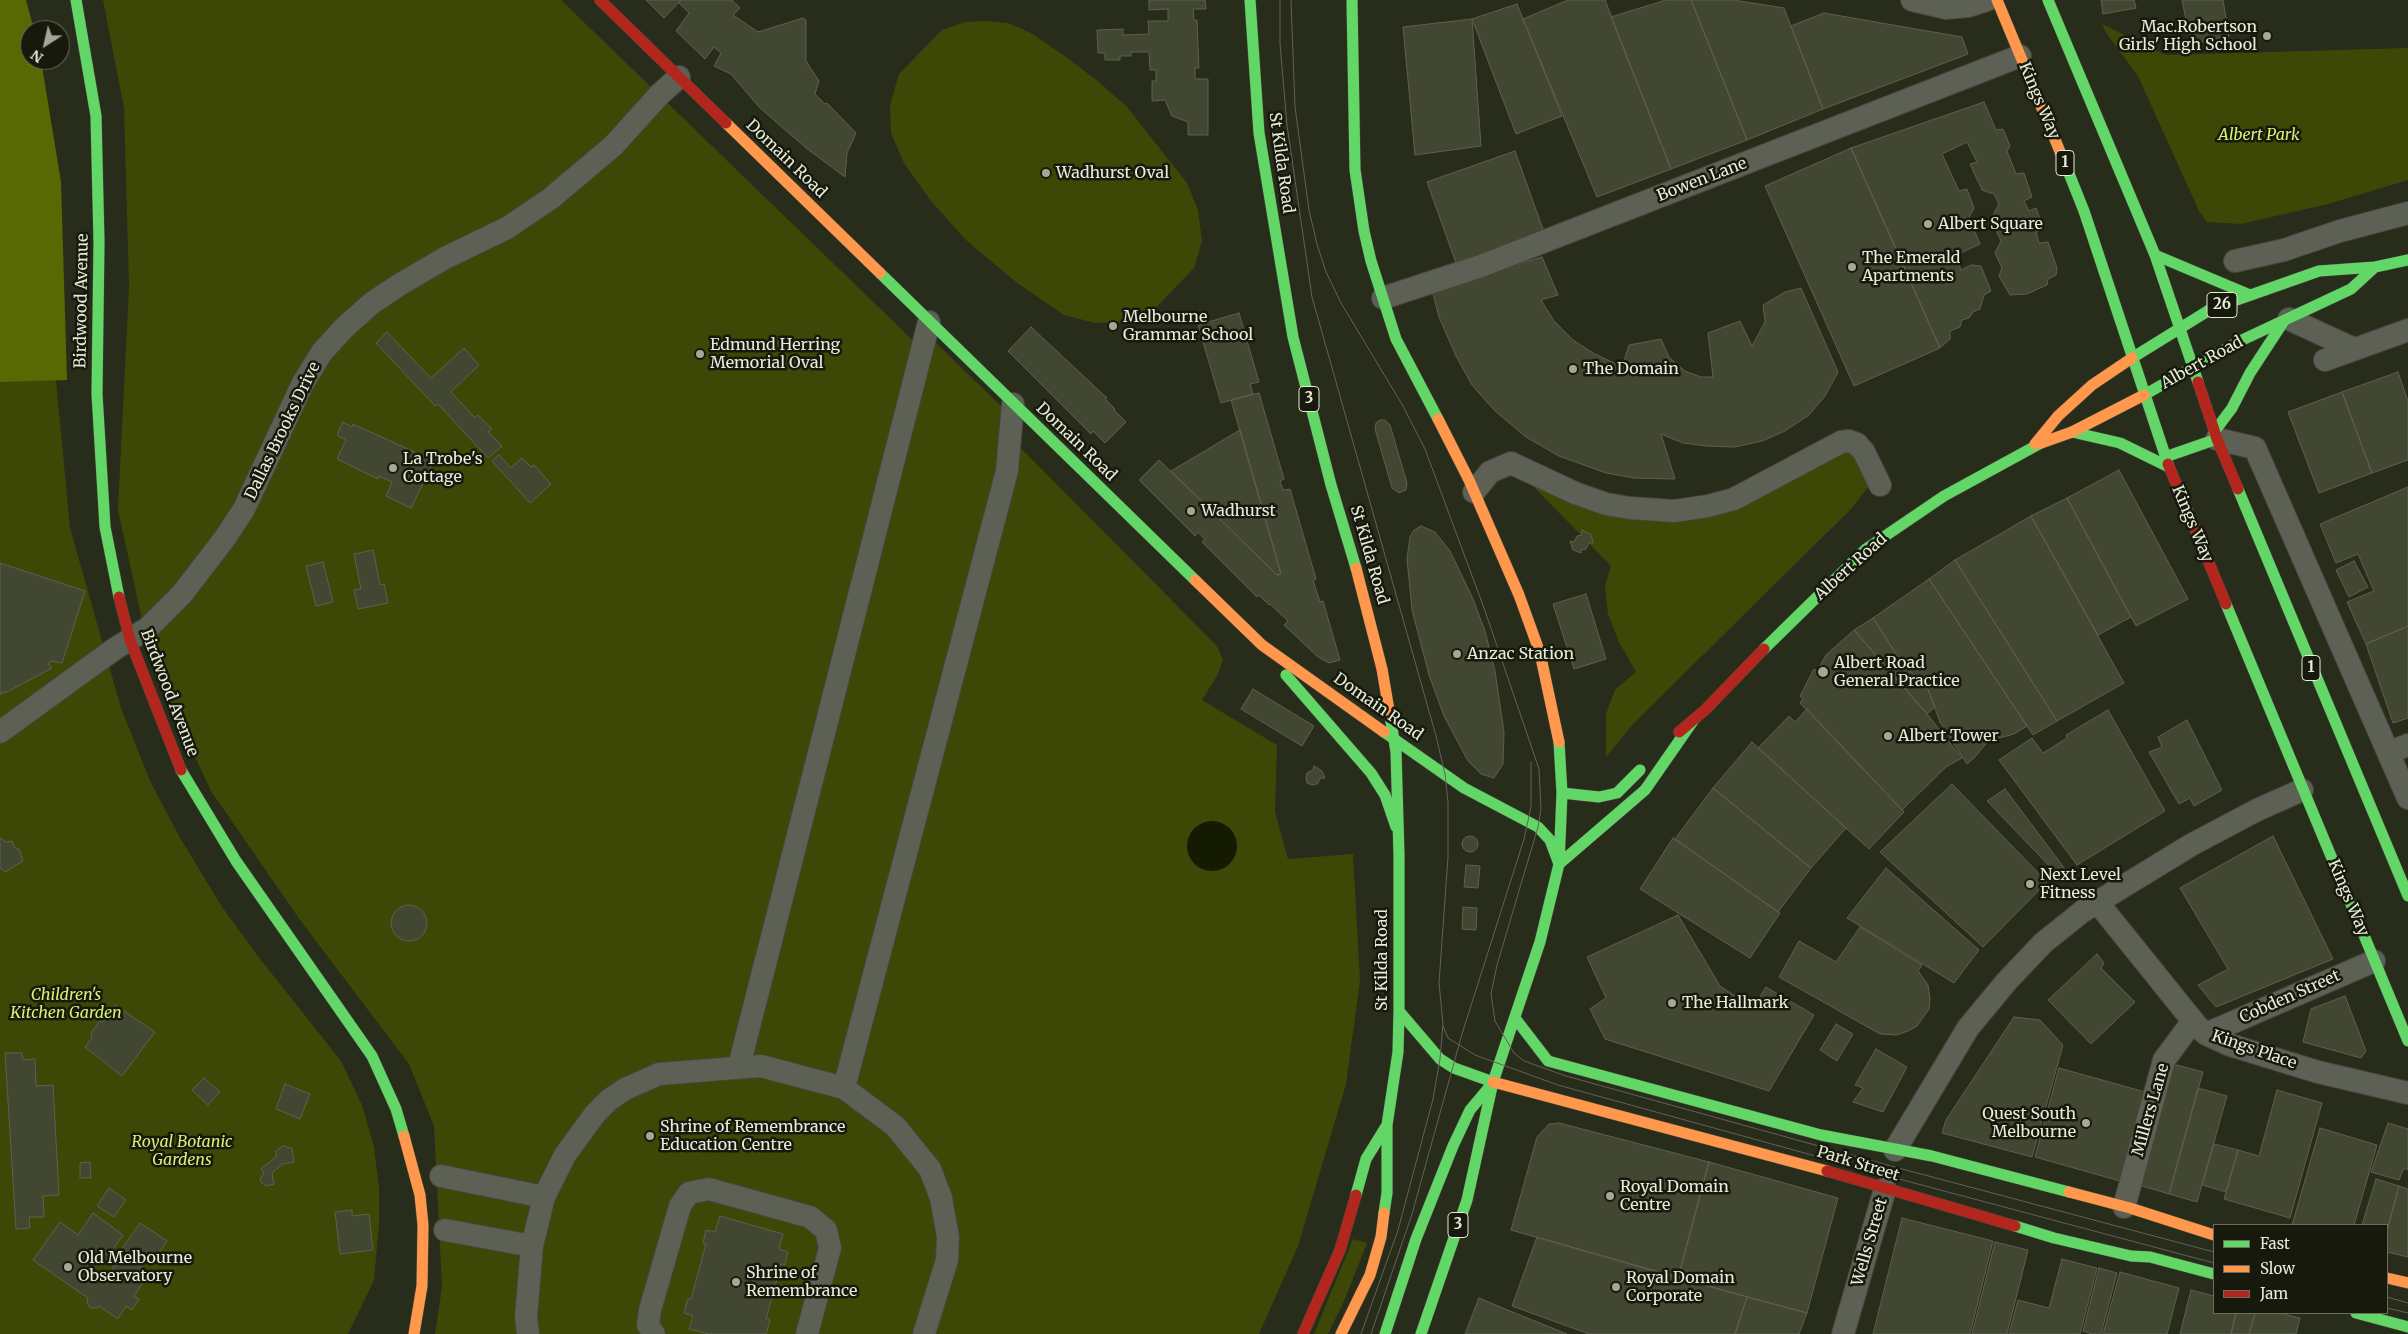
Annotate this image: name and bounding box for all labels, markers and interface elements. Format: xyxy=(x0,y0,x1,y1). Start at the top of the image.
place label: Mac.Robertson Girls' High School xyxy=(2119,17,2257,55)
north arrow xyxy=(20,20,70,70)
marker: Mac.Robertson Girls' High School xyxy=(2261,30,2273,42)
text: N xyxy=(27,46,47,67)
street label: Kings Way xyxy=(2014,60,2064,142)
street label: St Kilda Road xyxy=(1264,111,1298,215)
street label: Domain Road xyxy=(742,116,830,202)
park label: Albert Park xyxy=(2218,125,2300,145)
road number: 1 xyxy=(2056,150,2074,176)
street label: Bowen Lane xyxy=(1654,154,1750,206)
place label: Wadhurst Oval xyxy=(1056,163,1169,183)
marker: Wadhurst Oval xyxy=(1040,167,1052,179)
place label: Albert Square xyxy=(1938,214,2043,234)
marker: Albert Square xyxy=(1922,218,1934,230)
street label: Birdwood Avenue xyxy=(71,233,93,369)
place label: The Emerald Apartments xyxy=(1862,248,1960,286)
marker: The Emerald Apartments xyxy=(1846,261,1858,273)
road number: 26 xyxy=(2207,292,2237,318)
place label: Melbourne Grammar School xyxy=(1123,307,1253,345)
marker: Melbourne Grammar School xyxy=(1107,320,1119,332)
street label: Albert Road xyxy=(2158,333,2246,393)
place label: Edmund Herring Memorial Oval xyxy=(710,335,840,373)
marker: Edmund Herring Memorial Oval xyxy=(694,348,706,360)
street label: Dallas Brooks Drive xyxy=(241,359,325,503)
place label: The Domain xyxy=(1583,359,1679,379)
marker: The Domain xyxy=(1567,363,1579,375)
road number: 3 xyxy=(1299,386,1319,412)
street label: Domain Road xyxy=(1032,399,1120,485)
place label: La Trobe's Cottage xyxy=(403,449,483,487)
marker: La Trobe's Cottage xyxy=(387,462,399,474)
street label: Kings Way xyxy=(2167,483,2217,565)
place label: Wadhurst xyxy=(1201,501,1276,521)
street label: St Kilda Road xyxy=(1346,503,1392,607)
marker: Wadhurst xyxy=(1185,505,1197,517)
street label: Albert Road xyxy=(1811,529,1891,605)
street label: Birdwood Avenue xyxy=(136,627,202,759)
place label: Anzac Station xyxy=(1467,644,1574,664)
marker: Anzac Station xyxy=(1451,648,1463,660)
place label: Albert Road General Practice xyxy=(1834,653,1960,691)
road number: 1 xyxy=(2302,656,2320,680)
marker: Albert Road General Practice xyxy=(1816,665,1830,679)
street label: Domain Road xyxy=(1330,669,1426,745)
place label: Albert Tower xyxy=(1898,726,1999,746)
marker: Albert Tower xyxy=(1882,730,1894,742)
street label: Kings Way xyxy=(2323,857,2373,939)
place label: Next Level Fitness xyxy=(2040,865,2121,903)
marker: Next Level Fitness xyxy=(2024,878,2036,890)
street label: St Kilda Road xyxy=(1372,909,1392,1011)
street label: Cobden Street xyxy=(2237,966,2343,1028)
park label: Children's Kitchen Garden xyxy=(10,985,122,1023)
place label: The Hallmark xyxy=(1682,993,1789,1013)
marker: The Hallmark xyxy=(1666,997,1678,1009)
street label: Kings Place xyxy=(2209,1027,2299,1073)
street label: Millers Lane xyxy=(2129,1061,2173,1159)
place label: Quest South Melbourne xyxy=(1982,1104,2076,1142)
place label: Shrine of Remembrance Education Centre xyxy=(660,1117,845,1155)
marker: Quest South Melbourne xyxy=(2080,1117,2092,1129)
marker: Shrine of Remembrance Education Centre xyxy=(644,1130,656,1142)
park label: Royal Botanic Gardens xyxy=(132,1132,232,1170)
street label: Park Street xyxy=(1814,1142,1902,1186)
place label: Royal Domain Centre xyxy=(1620,1177,1729,1215)
marker: Royal Domain Centre xyxy=(1604,1190,1616,1202)
street label: Wells Street xyxy=(1848,1196,1892,1288)
road number: 3 xyxy=(1448,1212,1468,1238)
legend xyxy=(2213,1224,2388,1314)
text: Fast xyxy=(2260,1234,2290,1253)
place label: Old Melbourne Observatory xyxy=(78,1248,192,1286)
text: Slow xyxy=(2260,1259,2295,1278)
marker: Old Melbourne Observatory xyxy=(62,1261,74,1273)
place label: Shrine of Remembrance xyxy=(746,1263,857,1301)
place label: Royal Domain Corporate xyxy=(1626,1268,1735,1306)
marker: Shrine of Remembrance xyxy=(730,1276,742,1288)
marker: Royal Domain Corporate xyxy=(1610,1281,1622,1293)
text: Jam xyxy=(2260,1284,2288,1303)

